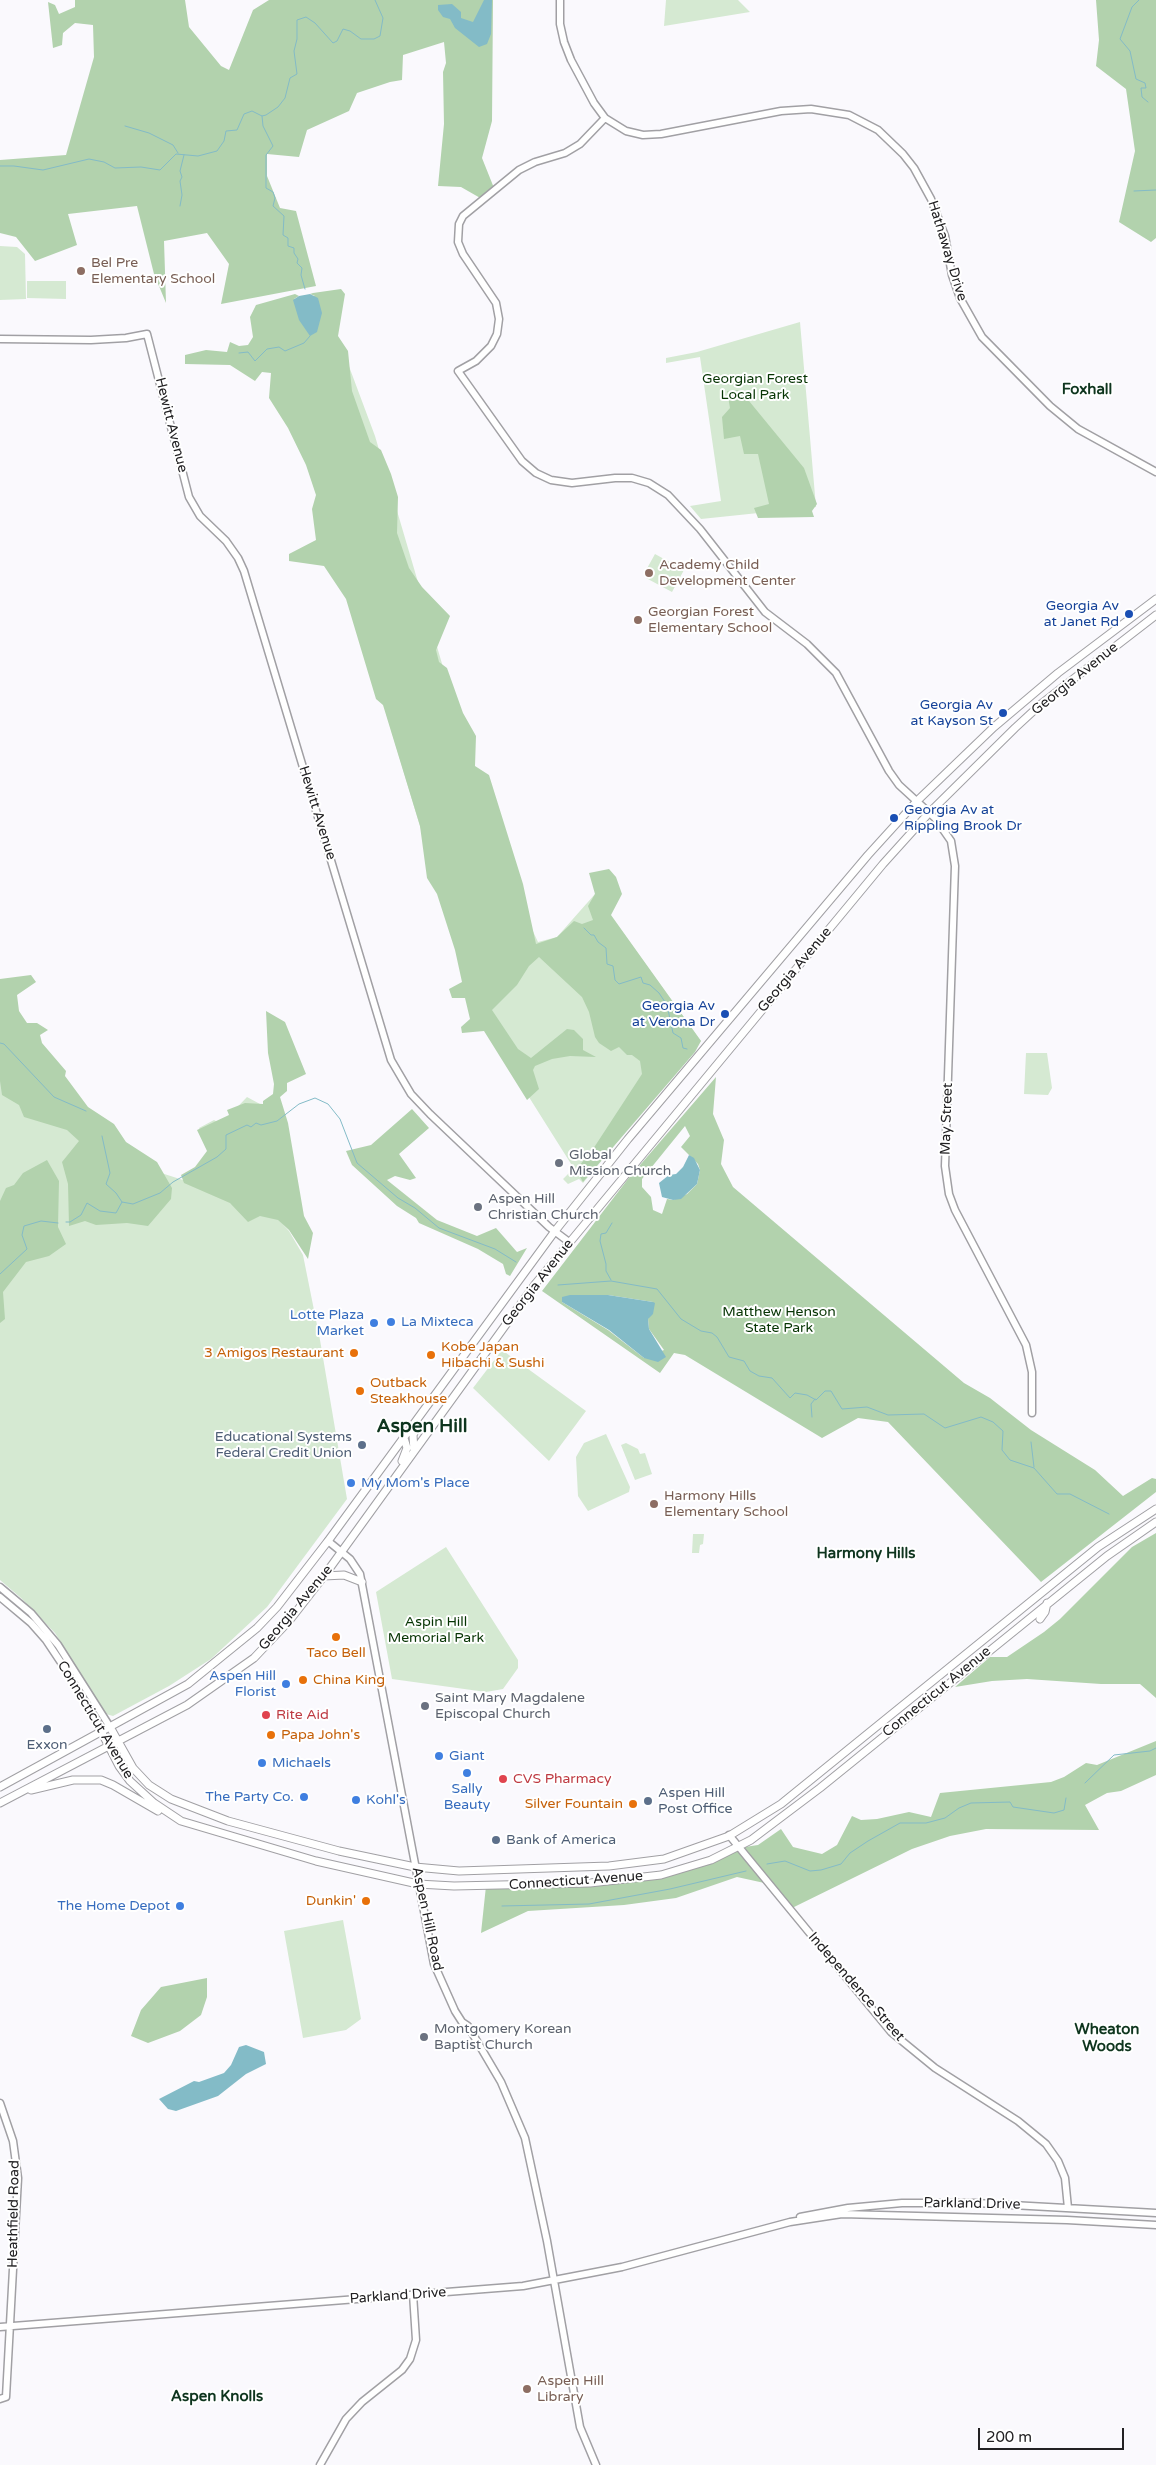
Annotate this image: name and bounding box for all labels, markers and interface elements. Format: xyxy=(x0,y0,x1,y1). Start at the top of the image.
street label: Hathaway Drive xyxy=(924,199,970,303)
place label: Bel Pre Elementary School xyxy=(91,255,215,288)
marker: Bel Pre Elementary School xyxy=(75,265,87,277)
park label: Georgian Forest Local Park xyxy=(702,371,808,404)
street label: Hewitt Avenue xyxy=(151,376,191,474)
district label: Foxhall xyxy=(1062,381,1112,399)
place label: Academy Child Development Center xyxy=(659,557,796,590)
marker: Academy Child Development Center xyxy=(643,567,655,579)
place label: Georgia Av at Janet Rd xyxy=(1044,598,1119,630)
place label: Georgian Forest Elementary School xyxy=(648,604,772,636)
marker: Georgia Av at Janet Rd xyxy=(1123,608,1135,620)
marker: Georgian Forest Elementary School xyxy=(632,614,644,626)
street label: Georgia Avenue xyxy=(1028,639,1122,719)
place label: Georgia Av at Kayson St xyxy=(911,697,993,730)
marker: Georgia Av at Kayson St xyxy=(997,707,1009,719)
street label: Hewitt Avenue xyxy=(295,764,339,862)
place label: Georgia Av at Rippling Brook Dr xyxy=(904,802,1022,834)
marker: Georgia Av at Rippling Brook Dr xyxy=(888,812,900,824)
street label: Georgia Avenue xyxy=(754,924,836,1016)
place label: Georgia Av at Verona Dr xyxy=(632,998,715,1030)
marker: Georgia Av at Verona Dr xyxy=(719,1008,731,1020)
street label: May Street xyxy=(937,1083,957,1155)
place label: Global Mission Church xyxy=(569,1147,671,1180)
marker: Global Mission Church xyxy=(553,1157,565,1169)
place label: Aspen Hill Christian Church xyxy=(488,1191,599,1224)
marker: Aspen Hill Christian Church xyxy=(472,1201,484,1213)
street label: Georgia Avenue xyxy=(499,1236,577,1330)
park label: Matthew Henson State Park xyxy=(722,1304,836,1336)
place label: Lotte Plaza Market xyxy=(290,1307,364,1340)
place label: La Mixteca xyxy=(401,1314,474,1330)
marker: La Mixteca xyxy=(385,1316,397,1328)
marker: Lotte Plaza Market xyxy=(368,1317,380,1329)
place label: Kobe Japan Hibachi & Sushi xyxy=(441,1339,544,1371)
place label: 3 Amigos Restaurant xyxy=(204,1345,344,1361)
marker: 3 Amigos Restaurant xyxy=(348,1347,360,1359)
marker: Kobe Japan Hibachi & Sushi xyxy=(425,1349,437,1361)
place label: Outback Steakhouse xyxy=(370,1375,447,1408)
marker: Outback Steakhouse xyxy=(354,1385,366,1397)
district label: Aspen Hill xyxy=(377,1416,467,1438)
place label: Educational Systems Federal Credit Union xyxy=(215,1429,352,1461)
marker: Educational Systems Federal Credit Union xyxy=(356,1439,368,1451)
place label: My Mom's Place xyxy=(361,1475,470,1491)
marker: My Mom's Place xyxy=(345,1477,357,1489)
place label: Harmony Hills Elementary School xyxy=(664,1488,788,1520)
marker: Harmony Hills Elementary School xyxy=(648,1498,660,1510)
district label: Harmony Hills xyxy=(817,1545,915,1563)
street label: Georgia Avenue xyxy=(255,1562,337,1654)
park label: Aspin Hill Memorial Park xyxy=(388,1614,484,1646)
marker: Taco Bell xyxy=(330,1631,342,1643)
street label: Connecticut Avenue xyxy=(880,1643,994,1741)
place label: Taco Bell xyxy=(306,1645,366,1661)
street label: Connecticut Avenue xyxy=(53,1658,137,1782)
place label: Aspen Hill Florist xyxy=(209,1668,276,1700)
place label: China King xyxy=(313,1672,385,1688)
marker: China King xyxy=(297,1674,309,1686)
marker: Aspen Hill Florist xyxy=(280,1678,292,1690)
place label: Saint Mary Magdalene Episcopal Church xyxy=(435,1690,585,1722)
marker: Saint Mary Magdalene Episcopal Church xyxy=(419,1700,431,1712)
place label: Rite Aid xyxy=(276,1707,329,1723)
marker: Rite Aid xyxy=(260,1709,272,1721)
marker: Exxon xyxy=(41,1723,53,1735)
place label: Papa John's xyxy=(281,1727,360,1743)
marker: Papa John's xyxy=(265,1729,277,1741)
place label: Exxon xyxy=(26,1737,68,1753)
place label: Giant xyxy=(449,1748,485,1764)
marker: Giant xyxy=(433,1750,445,1762)
place label: Michaels xyxy=(272,1755,331,1771)
marker: Michaels xyxy=(256,1757,268,1769)
marker: Sally Beauty xyxy=(461,1767,473,1779)
place label: CVS Pharmacy xyxy=(513,1771,611,1787)
marker: CVS Pharmacy xyxy=(497,1773,509,1785)
place label: Sally Beauty xyxy=(444,1781,490,1814)
place label: Aspen Hill Post Office xyxy=(658,1785,733,1818)
place label: The Party Co. xyxy=(205,1789,294,1805)
marker: The Party Co. xyxy=(298,1791,310,1803)
place label: Kohl's xyxy=(366,1792,406,1808)
marker: Kohl's xyxy=(350,1794,362,1806)
marker: Aspen Hill Post Office xyxy=(642,1795,654,1807)
place label: Silver Fountain xyxy=(525,1796,623,1812)
marker: Silver Fountain xyxy=(627,1798,639,1810)
place label: Bank of America xyxy=(506,1832,616,1848)
marker: Bank of America xyxy=(490,1834,502,1846)
street label: Aspen Hill Road xyxy=(408,1866,446,1972)
street label: Connecticut Avenue xyxy=(508,1868,644,1894)
place label: Dunkin' xyxy=(306,1893,356,1909)
marker: Dunkin' xyxy=(360,1895,372,1907)
place label: The Home Depot xyxy=(57,1898,170,1914)
marker: The Home Depot xyxy=(174,1900,186,1912)
street label: Independence Street xyxy=(804,1929,908,2045)
place label: Montgomery Korean Baptist Church xyxy=(434,2021,571,2054)
district label: Wheaton Woods xyxy=(1075,2021,1139,2056)
marker: Montgomery Korean Baptist Church xyxy=(418,2031,430,2043)
street label: Heathfield Road xyxy=(5,2160,23,2268)
street label: Parkland Drive xyxy=(923,2195,1021,2213)
street label: Parkland Drive xyxy=(349,2284,447,2308)
place label: Aspen Hill Library xyxy=(537,2373,604,2406)
marker: Aspen Hill Library xyxy=(521,2383,533,2395)
district label: Aspen Knolls xyxy=(171,2388,263,2406)
scale bar xyxy=(981,2418,1127,2450)
text: 200 m xyxy=(986,2428,1032,2446)

